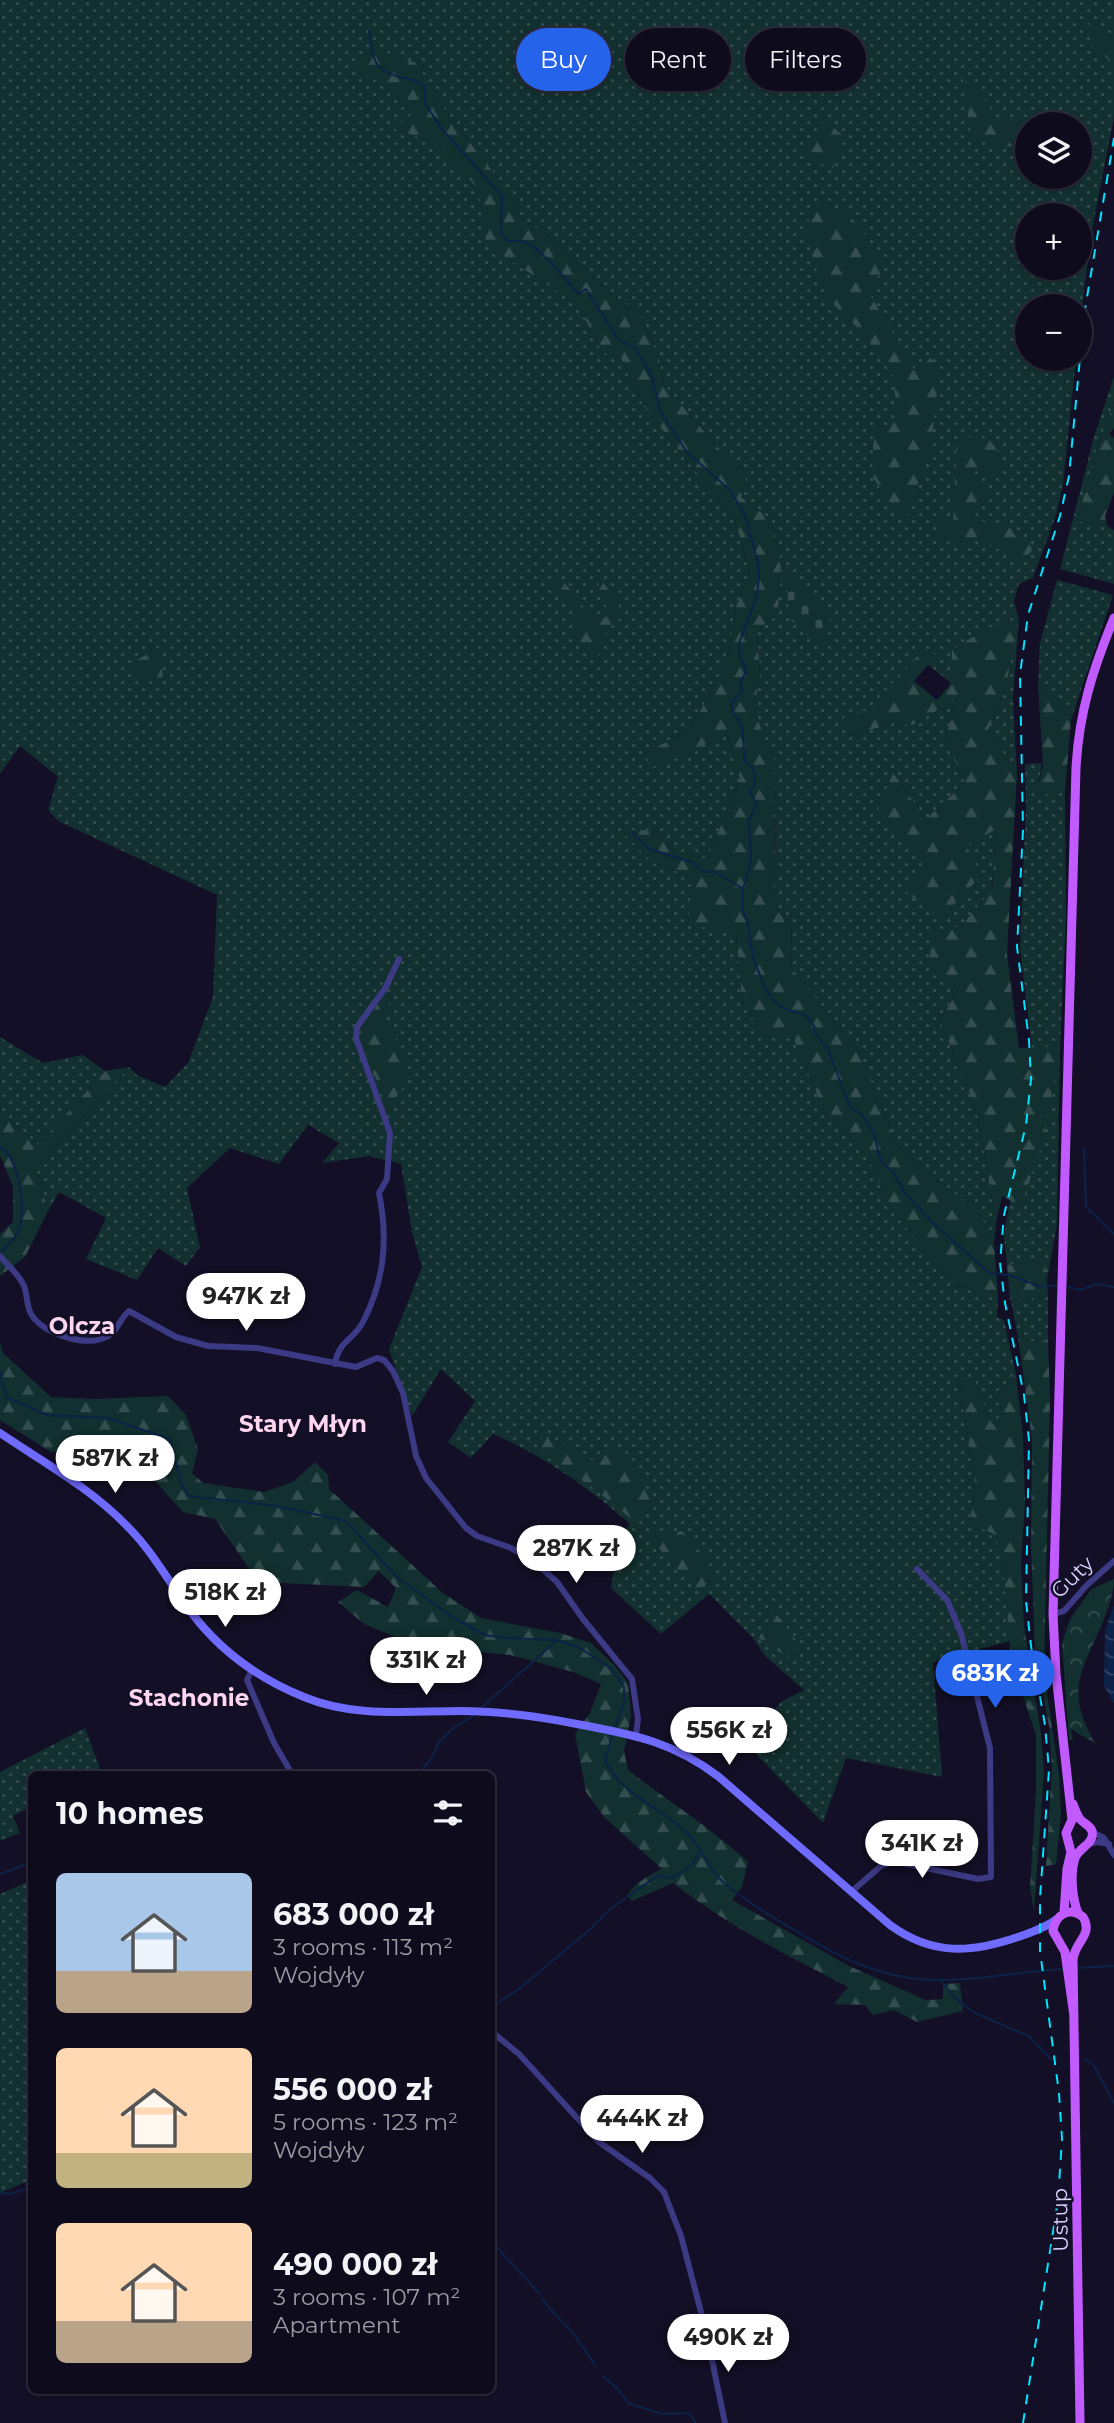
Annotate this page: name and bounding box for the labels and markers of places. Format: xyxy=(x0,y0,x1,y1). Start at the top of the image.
pin: 947K zł xyxy=(181,1274,311,1333)
pin: 587K zł xyxy=(50,1436,180,1495)
pin: 287K zł xyxy=(511,1526,641,1585)
pin: 518K zł xyxy=(160,1570,290,1629)
pin: 331K zł xyxy=(361,1638,491,1697)
pin: 683K zł xyxy=(930,1650,1060,1710)
pin: 556K zł xyxy=(664,1708,794,1767)
pin: 341K zł xyxy=(857,1820,987,1880)
pin: 444K zł xyxy=(577,2096,707,2155)
pin: 490K zł xyxy=(663,2314,793,2374)

